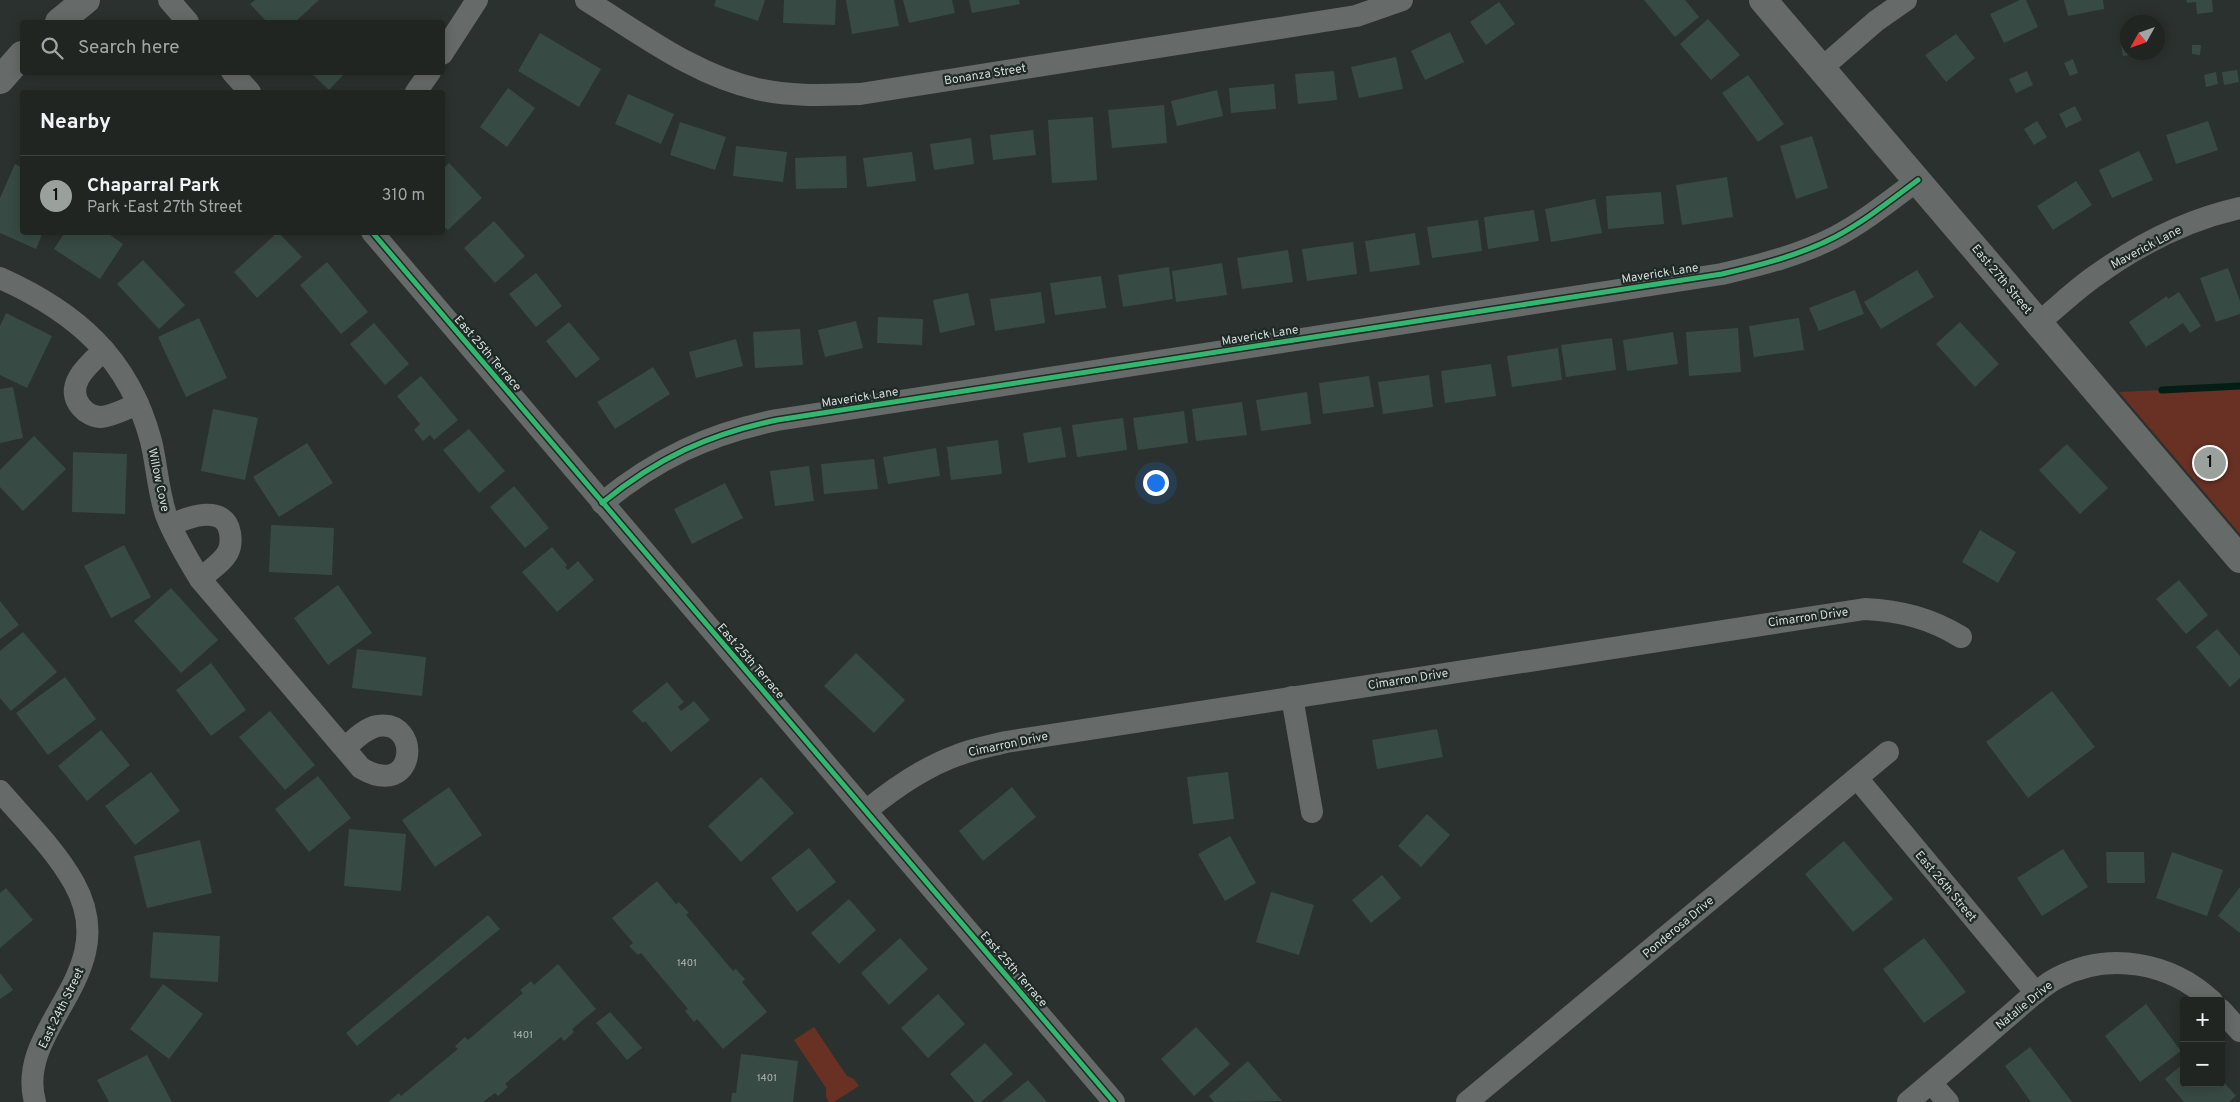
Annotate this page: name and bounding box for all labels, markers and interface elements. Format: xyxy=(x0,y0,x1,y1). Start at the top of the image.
north arrow xyxy=(2120,15,2165,60)
search box xyxy=(20,20,445,75)
icon: search xyxy=(38,34,66,62)
text: Search here xyxy=(78,36,180,60)
street label: Bonanza Street xyxy=(943,61,1027,89)
text: Nearby xyxy=(40,109,111,136)
text: Chaparral Park xyxy=(87,174,220,198)
text: 1 xyxy=(53,186,59,206)
text: 310 m xyxy=(382,186,425,206)
text: Park · East 27th Street xyxy=(87,198,243,218)
street label: Maverick Lane xyxy=(2108,223,2185,273)
street label: East 27th Street xyxy=(1967,241,2035,318)
street label: Maverick Lane xyxy=(1621,260,1700,288)
street label: East 25th Terrace xyxy=(450,313,524,395)
street label: Maverick Lane xyxy=(1221,322,1300,350)
street label: Maverick Lane xyxy=(821,384,900,412)
pin: 1 xyxy=(2194,444,2226,482)
street label: Willow Cove xyxy=(144,447,173,513)
your location xyxy=(1143,470,1169,496)
street label: Cimarron Drive xyxy=(1767,604,1849,632)
street label: East 25th Terrace xyxy=(713,621,787,703)
street label: Cimarron Drive xyxy=(1367,666,1449,694)
street label: Cimarron Drive xyxy=(967,729,1050,761)
street label: East 26th Street xyxy=(1911,848,1980,925)
street label: Ponderosa Drive xyxy=(1640,893,1718,962)
street label: East 25th Terrace xyxy=(976,929,1050,1011)
house number: 1401 xyxy=(677,957,697,970)
street label: East 24th Street xyxy=(35,965,88,1051)
street label: Natalie Drive xyxy=(1993,978,2056,1034)
map controls xyxy=(2180,997,2225,1087)
button: + xyxy=(2180,997,2225,1042)
house number: 1401 xyxy=(513,1029,533,1042)
button: − xyxy=(2180,1042,2225,1087)
house number: 1401 xyxy=(757,1072,777,1085)

